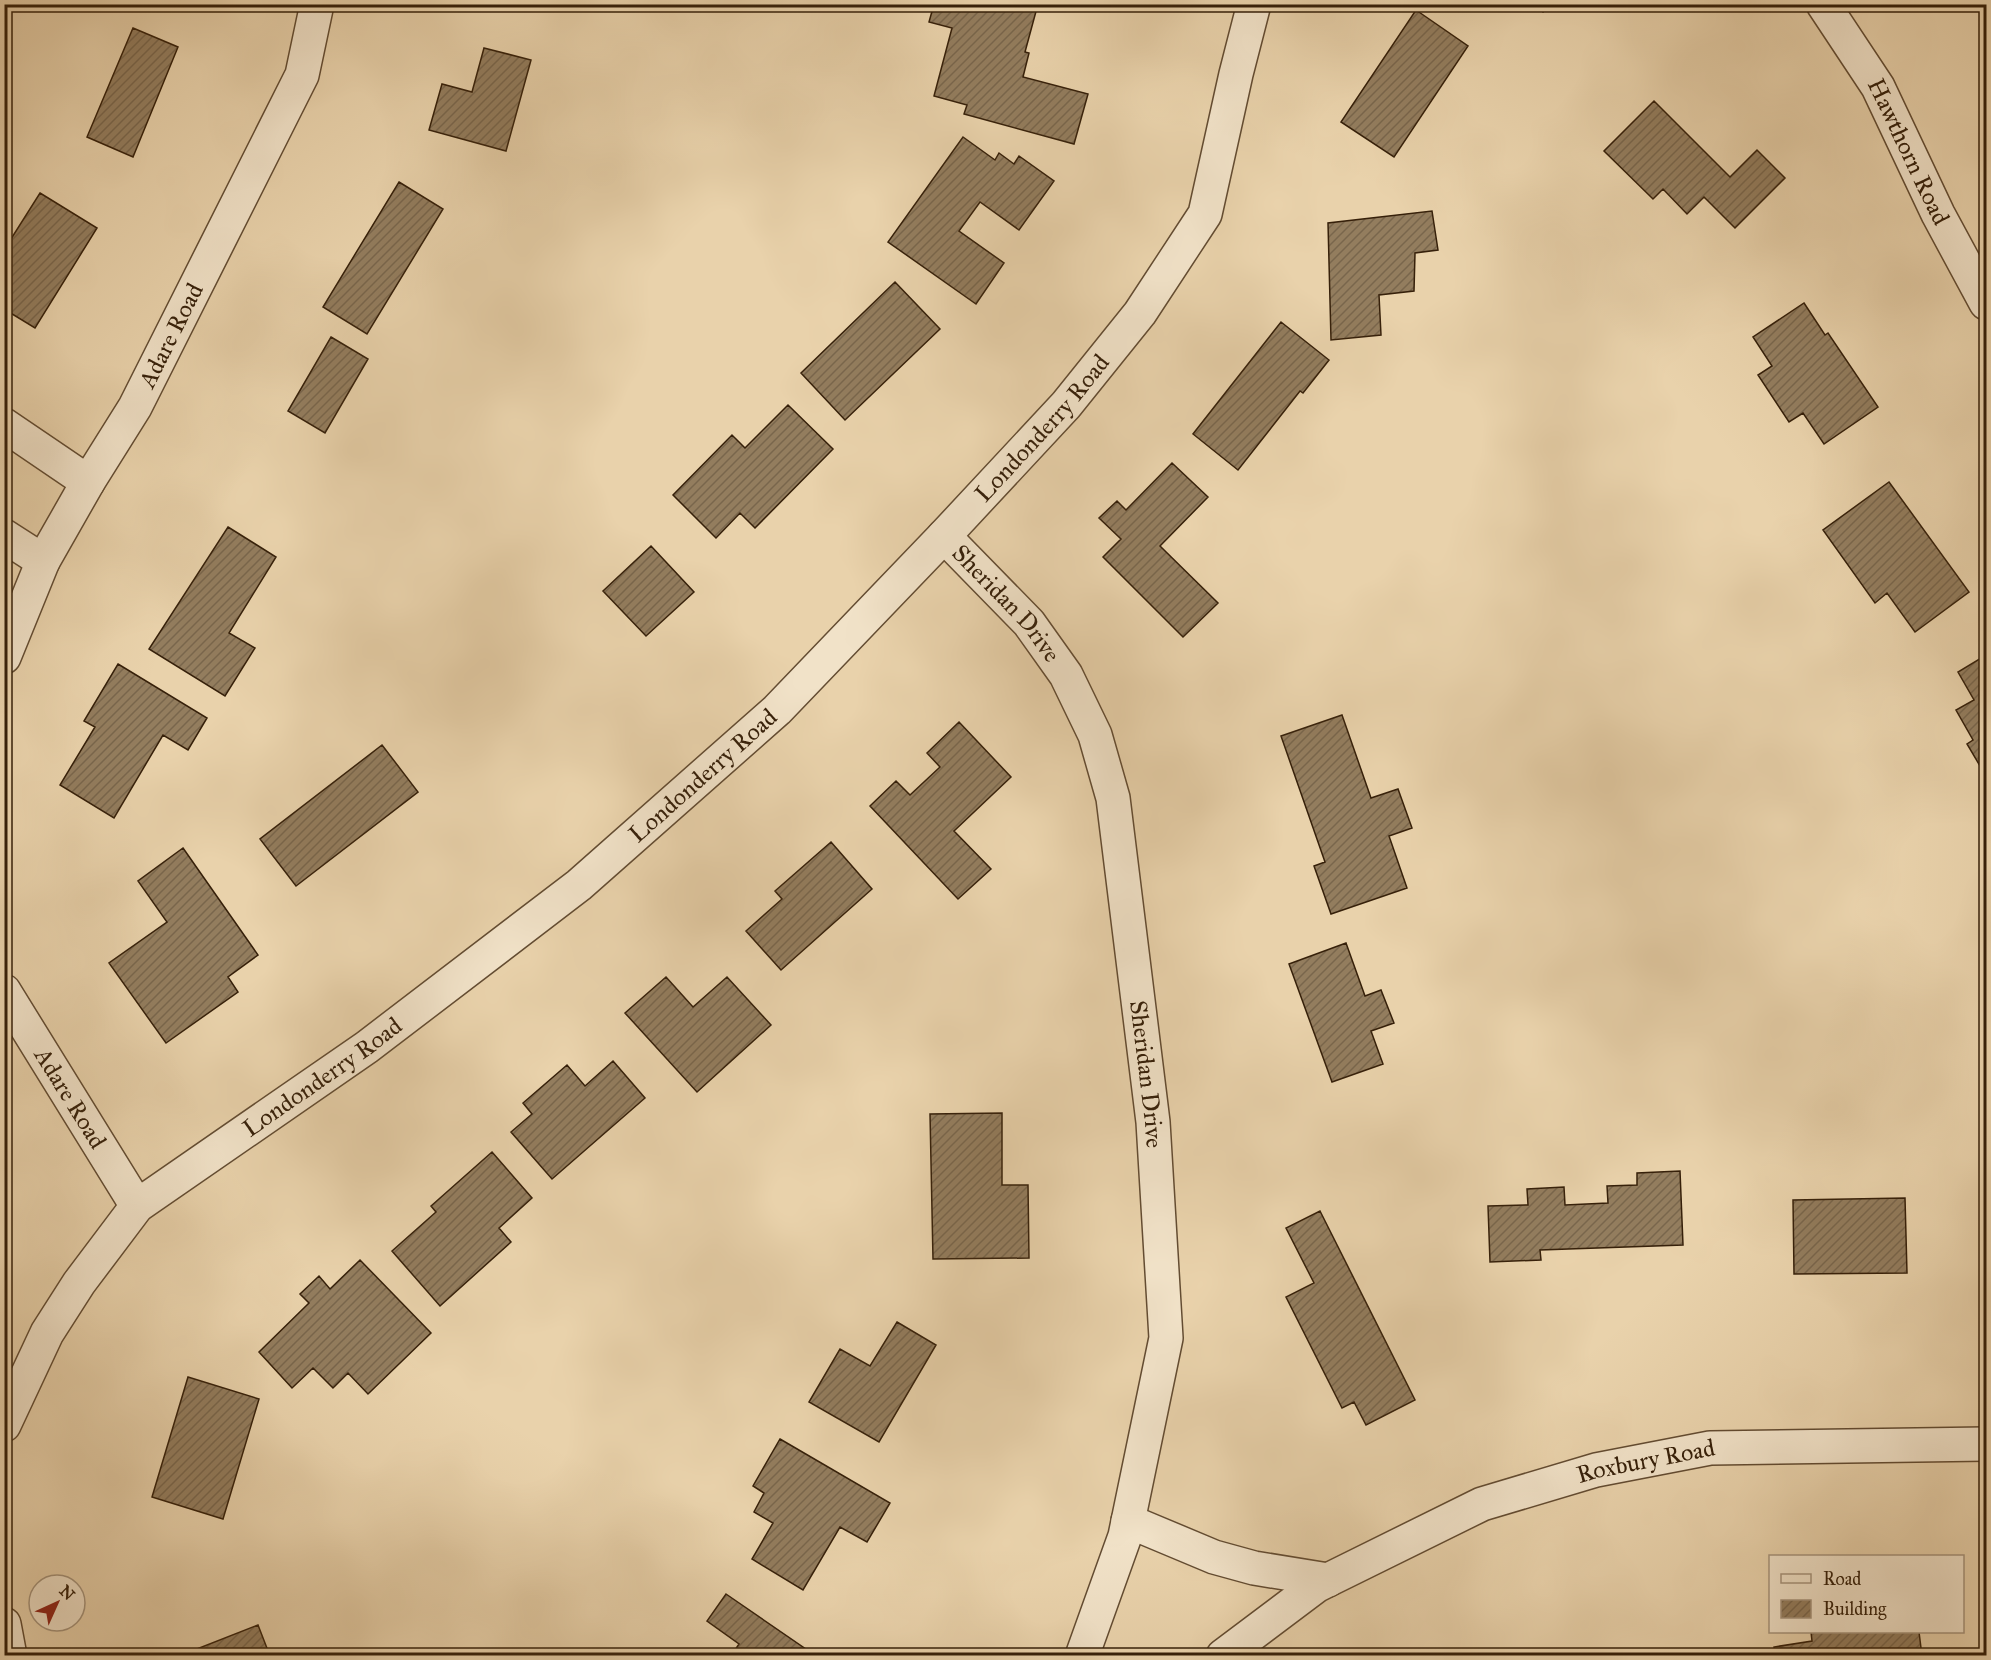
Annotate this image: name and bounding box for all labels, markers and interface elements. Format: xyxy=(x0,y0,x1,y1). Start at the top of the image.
street label: Hawthorn Road xyxy=(1861,73,1956,230)
street label: Adare Road xyxy=(132,278,210,394)
street label: Londonderry Road xyxy=(968,348,1116,508)
street label: Sheridan Drive xyxy=(946,538,1067,668)
street label: Londonderry Road xyxy=(622,702,783,849)
street label: Sheridan Drive xyxy=(1123,999,1170,1149)
street label: Londonderry Road xyxy=(237,1011,408,1143)
street label: Adare Road xyxy=(27,1041,113,1154)
street label: Roxbury Road xyxy=(1573,1432,1717,1490)
legend xyxy=(1769,1555,1964,1633)
text: Road xyxy=(1823,1568,1861,1590)
north arrow xyxy=(27,1573,87,1633)
text: N xyxy=(56,1581,79,1605)
text: Building xyxy=(1823,1598,1887,1621)

